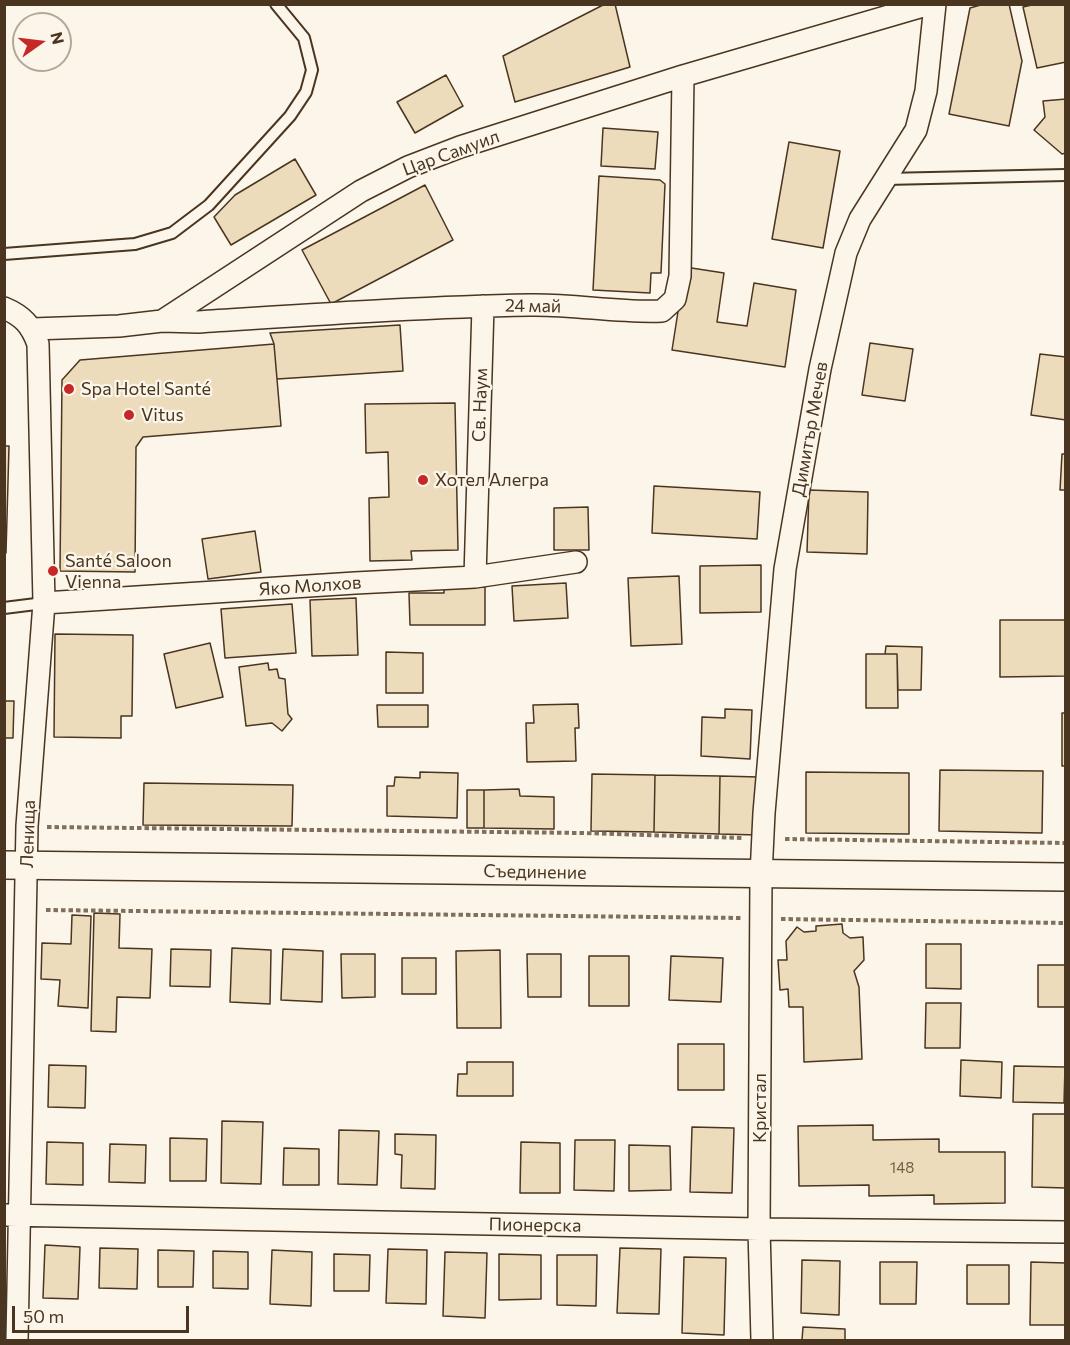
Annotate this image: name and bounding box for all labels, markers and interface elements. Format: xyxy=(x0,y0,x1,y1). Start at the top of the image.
north arrow xyxy=(12,12,72,72)
text: N xyxy=(47,30,69,46)
street label: Цар Самуил xyxy=(400,125,502,181)
street label: 24 май xyxy=(505,295,561,317)
street label: Димитър Мечев xyxy=(788,360,832,498)
street label: Св. Наум xyxy=(468,368,492,442)
place label: Spa Hotel Santé xyxy=(81,378,211,400)
marker: Spa Hotel Santé xyxy=(62,382,76,396)
place label: Vitus xyxy=(141,404,184,426)
marker: Vitus xyxy=(122,408,136,422)
place label: Хотел Алегра xyxy=(435,469,549,491)
marker: Хотел Алегра xyxy=(416,473,430,487)
place label: Santé Saloon Vienna xyxy=(65,550,172,592)
marker: Santé Saloon Vienna xyxy=(46,564,60,578)
street label: Яко Молхов xyxy=(258,572,362,600)
street label: Ленища xyxy=(16,800,40,868)
street label: Съединение xyxy=(483,860,587,884)
street label: Кристал xyxy=(749,1073,771,1143)
house number: 148 xyxy=(890,1159,914,1177)
street label: Пионерска xyxy=(488,1213,582,1237)
scale bar xyxy=(15,1294,192,1332)
text: 50 m xyxy=(23,1305,64,1327)

